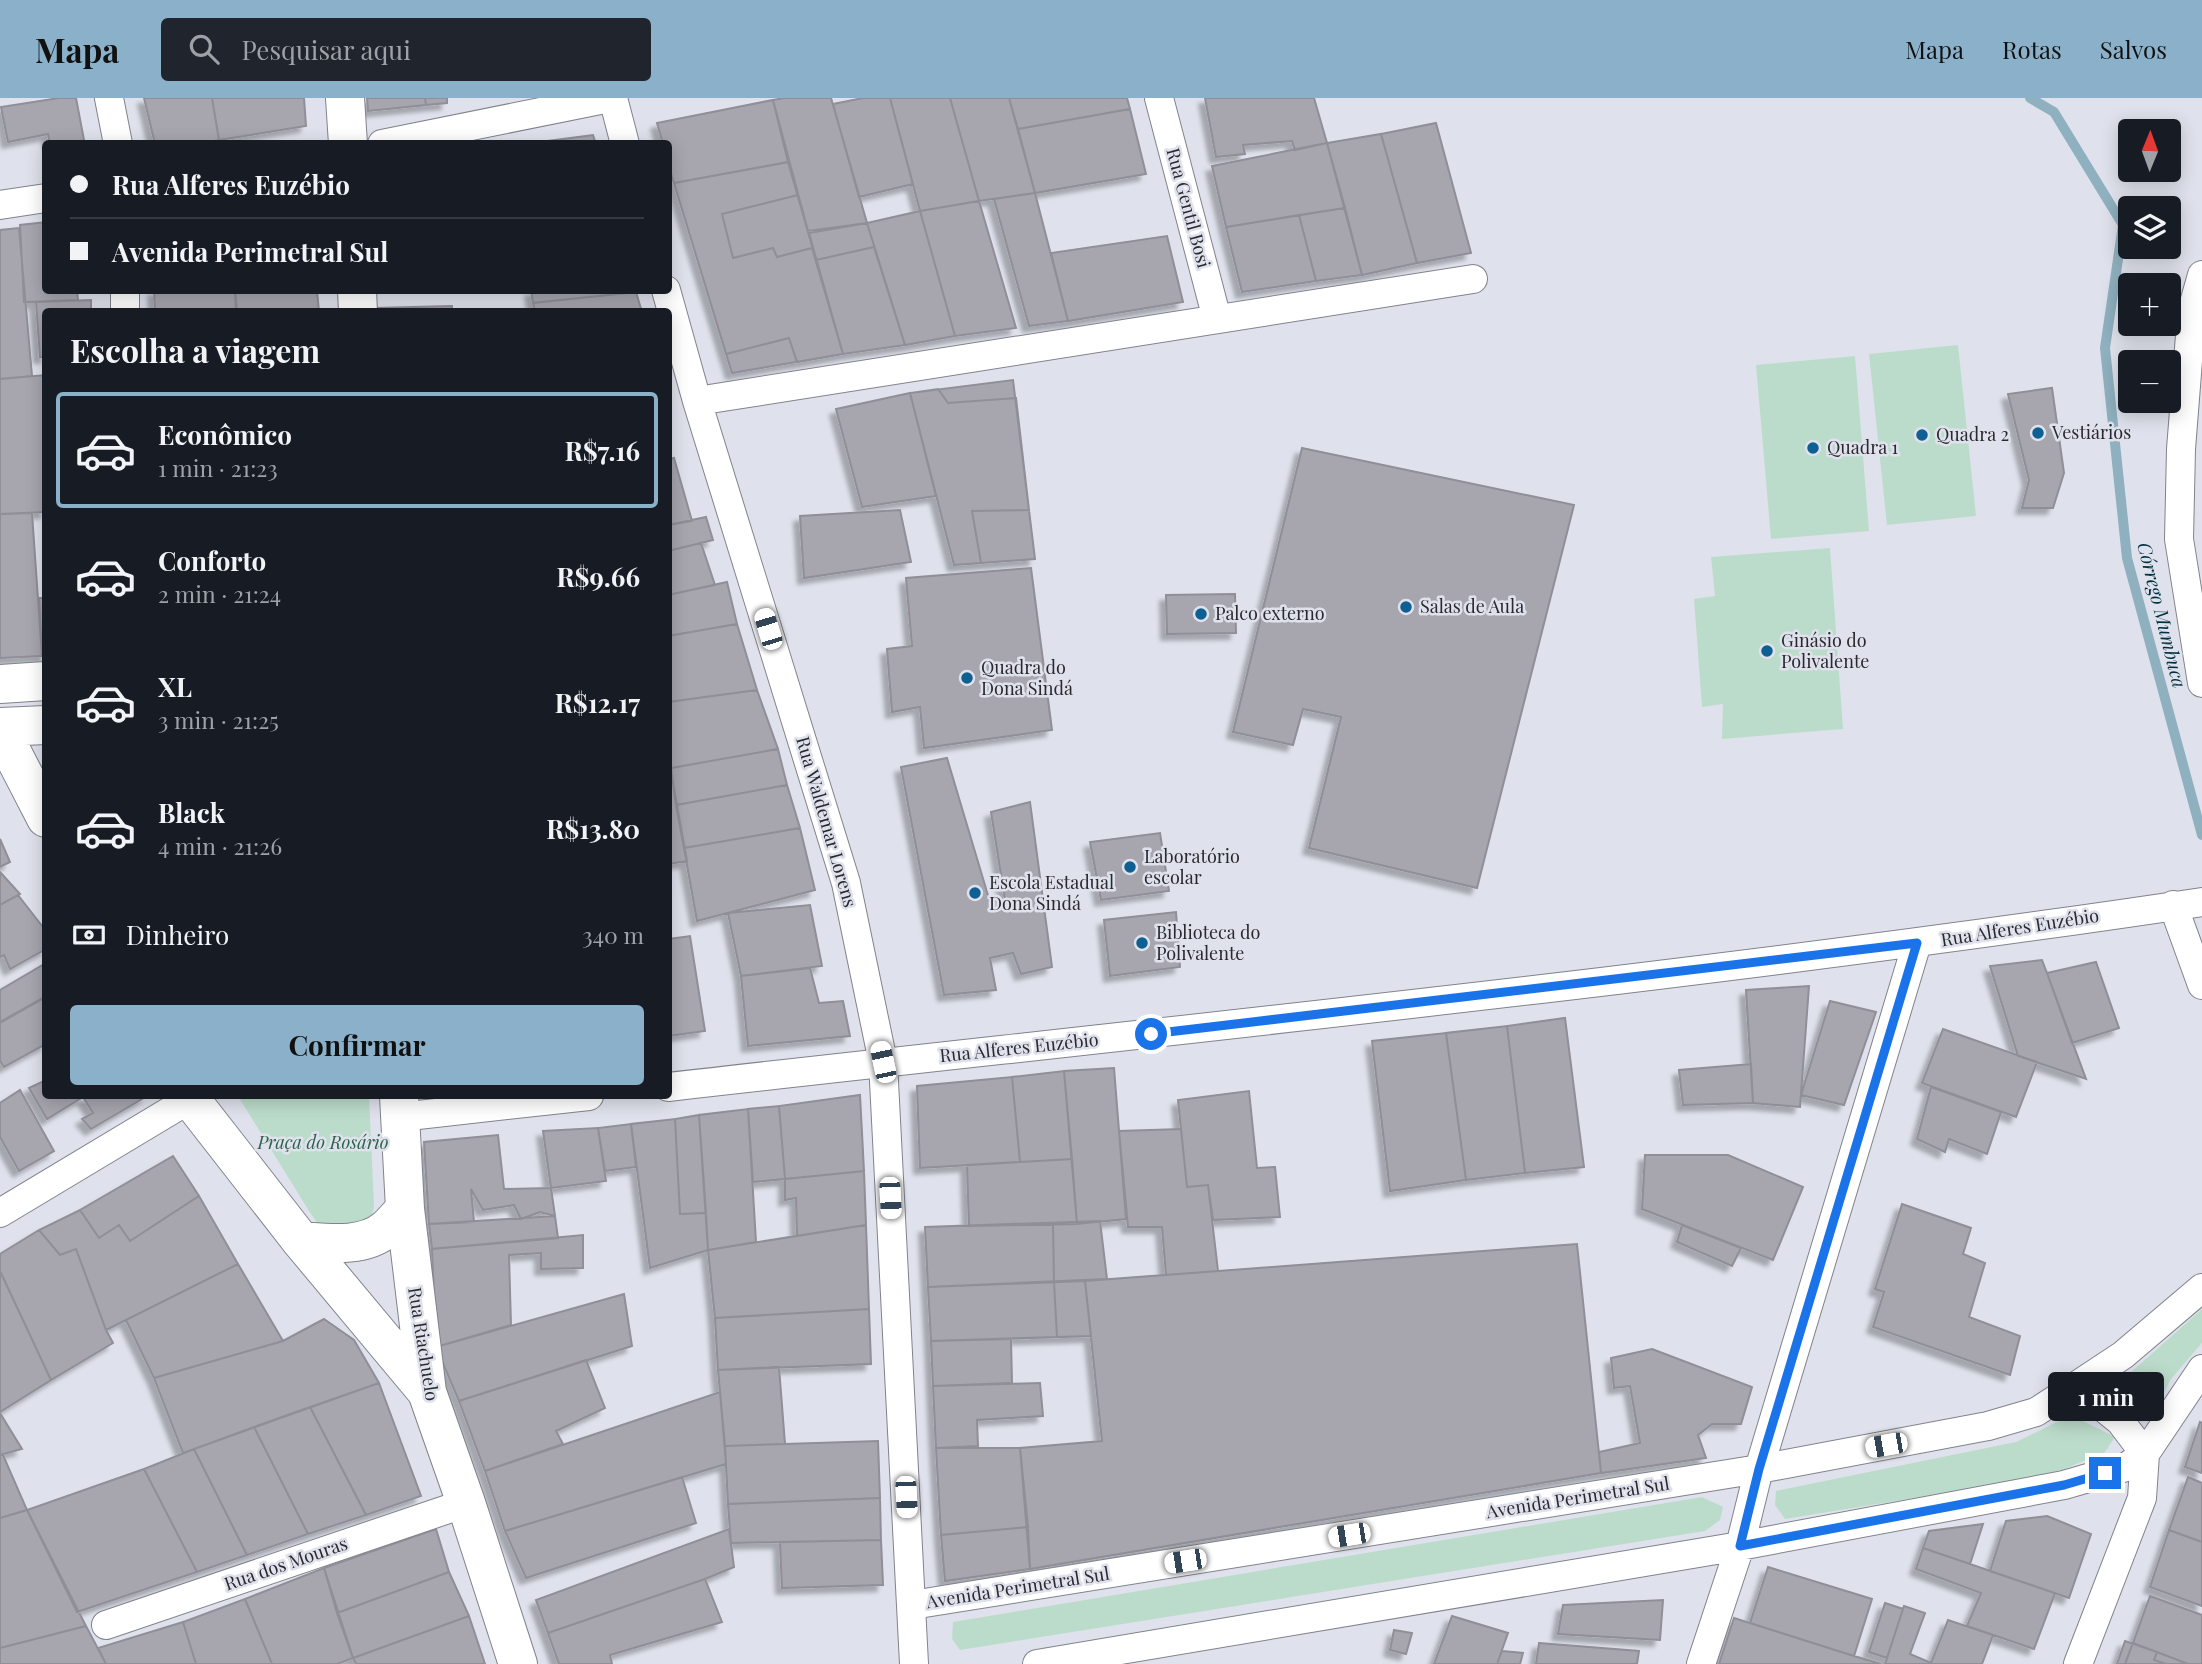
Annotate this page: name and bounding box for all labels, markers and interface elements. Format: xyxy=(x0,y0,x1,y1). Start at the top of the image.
search box xyxy=(161,18,651,81)
text: Mapa xyxy=(35,27,119,71)
icon: search xyxy=(185,30,223,68)
text: Pesquisar aqui xyxy=(241,32,411,67)
text: Mapa xyxy=(1905,33,1964,65)
text: Rotas xyxy=(2002,33,2062,65)
text: Salvos xyxy=(2100,33,2167,65)
north arrow xyxy=(2118,119,2180,182)
map controls xyxy=(2118,119,2181,413)
street label: Rua Gentil Bosi xyxy=(1161,145,1217,271)
text: Rua Alferes Euzébio xyxy=(112,167,350,202)
button: layers xyxy=(2118,196,2181,259)
text: Avenida Perimetral Sul xyxy=(112,234,388,269)
button: + xyxy=(2118,273,2181,336)
text: Escolha a viagem xyxy=(70,328,320,371)
button: − xyxy=(2118,350,2181,413)
text: Econômico xyxy=(158,417,292,452)
icon: car xyxy=(74,419,137,482)
place label: Vestiários xyxy=(2051,420,2131,444)
place label: Quadra 2 xyxy=(1936,422,2009,446)
marker: Vestiários xyxy=(2030,425,2046,441)
marker: Quadra 2 xyxy=(1914,427,1930,443)
text: R$7.16 xyxy=(565,433,640,468)
place label: Quadra 1 xyxy=(1827,435,1898,459)
marker: Quadra 1 xyxy=(1805,440,1821,456)
text: 1 min · 21:23 xyxy=(158,452,278,483)
water label: Córrego Mumbuca xyxy=(2132,539,2194,691)
text: Conforto xyxy=(158,543,266,578)
icon: car xyxy=(74,545,137,608)
text: R$9.66 xyxy=(557,559,640,594)
text: 2 min · 21:24 xyxy=(158,578,281,609)
place label: Salas de Aula xyxy=(1420,594,1524,618)
marker: Salas de Aula xyxy=(1398,599,1414,615)
place label: Palco externo xyxy=(1215,601,1325,625)
car xyxy=(752,606,785,652)
marker: Palco externo xyxy=(1193,606,1209,622)
place label: Ginásio do Polivalente xyxy=(1781,628,1869,673)
marker: Ginásio do Polivalente xyxy=(1759,643,1775,659)
place label: Quadra do Dona Sindá xyxy=(981,655,1073,700)
text: XL xyxy=(158,669,192,704)
marker: Quadra do Dona Sindá xyxy=(959,670,975,686)
icon: car xyxy=(74,671,137,734)
text: R$12.17 xyxy=(555,685,640,720)
text: 3 min · 21:25 xyxy=(158,704,279,735)
street label: Rua Waldemar Lorens xyxy=(791,733,863,910)
text: Black xyxy=(158,795,225,830)
icon: car xyxy=(74,797,137,860)
text: R$13.80 xyxy=(546,811,640,846)
text: 4 min · 21:26 xyxy=(158,830,282,861)
place label: Laboratório escolar xyxy=(1144,844,1240,889)
marker: Laboratório escolar xyxy=(1122,859,1138,875)
place label: Escola Estadual Dona Sindá xyxy=(989,870,1114,915)
marker: Escola Estadual Dona Sindá xyxy=(967,885,983,901)
street label: Rua Alferes Euzébio xyxy=(1939,903,2101,951)
icon: cash xyxy=(70,916,108,954)
text: Dinheiro xyxy=(126,917,229,952)
text: 340 m xyxy=(582,919,644,950)
place label: Biblioteca do Polivalente xyxy=(1156,920,1261,965)
marker: Biblioteca do Polivalente xyxy=(1134,935,1150,951)
button: Confirmar xyxy=(70,1005,644,1085)
route start xyxy=(1135,1018,1167,1050)
street label: Rua Alferes Euzébio xyxy=(938,1027,1100,1067)
car xyxy=(869,1039,898,1085)
park label: Praça do Rosário xyxy=(256,1130,389,1154)
car xyxy=(879,1176,902,1220)
street label: Rua Riachuelo xyxy=(403,1285,445,1403)
callout: 1 min xyxy=(2047,1372,2163,1420)
text: 1 min xyxy=(2078,1381,2134,1412)
car xyxy=(1864,1431,1909,1459)
route end xyxy=(2089,1457,2121,1489)
street label: Avenida Perimetral Sul xyxy=(1484,1471,1671,1523)
car xyxy=(895,1475,918,1519)
car xyxy=(1327,1521,1372,1549)
street label: Rua dos Mouras xyxy=(221,1531,351,1595)
car xyxy=(1163,1547,1208,1575)
street label: Avenida Perimetral Sul xyxy=(924,1561,1111,1613)

